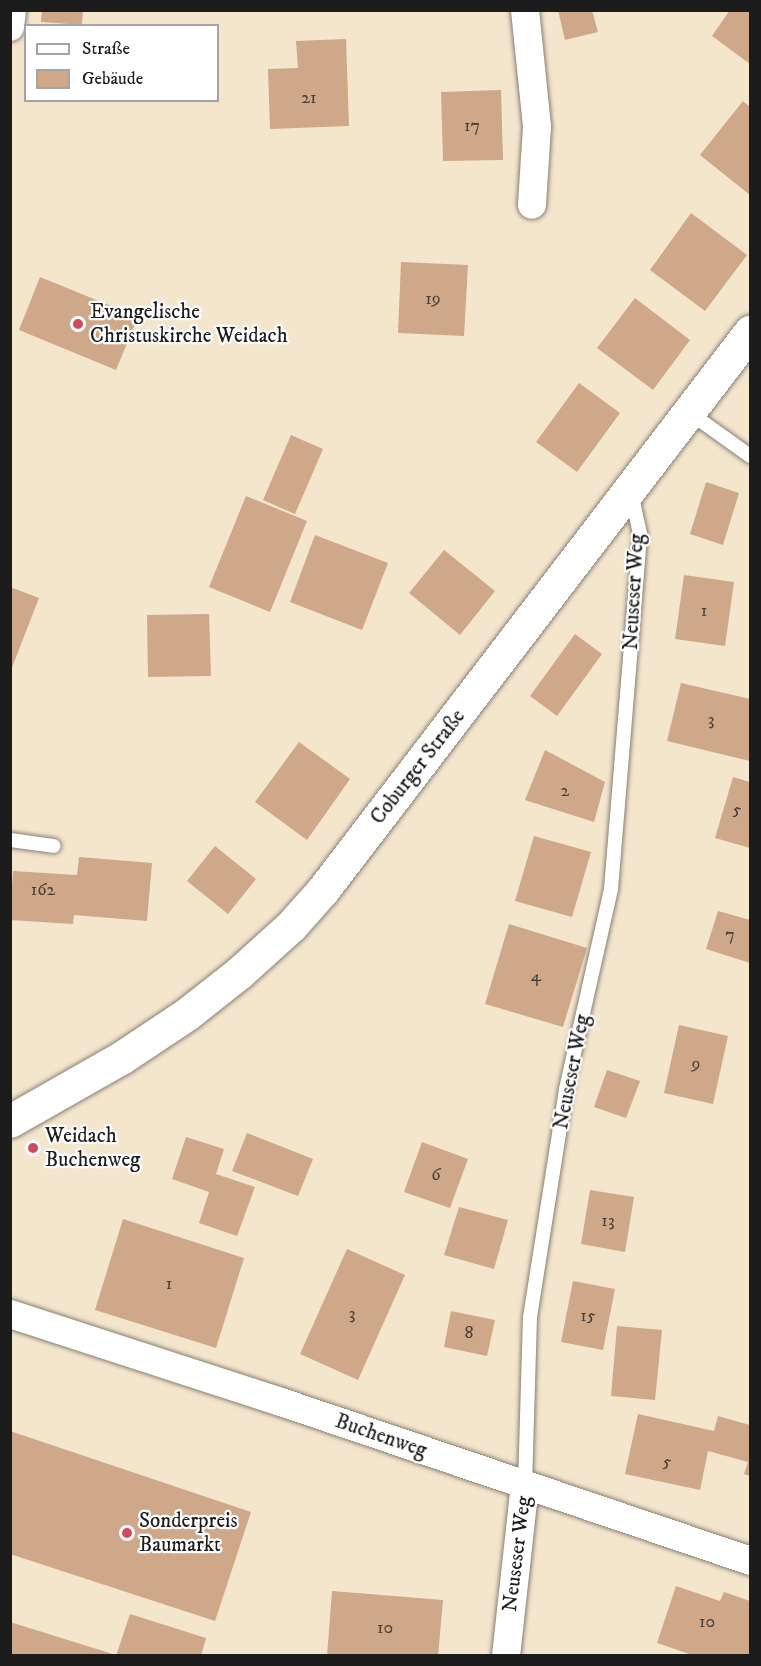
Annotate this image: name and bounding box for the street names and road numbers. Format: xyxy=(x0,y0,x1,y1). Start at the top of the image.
street label: Neuseser Weg xyxy=(618,533,650,651)
street label: Coburger Straße xyxy=(365,704,471,830)
street label: Neuseser Weg xyxy=(549,1012,595,1132)
street label: Buchenweg xyxy=(332,1409,430,1463)
street label: Neuseser Weg xyxy=(497,1495,537,1613)

